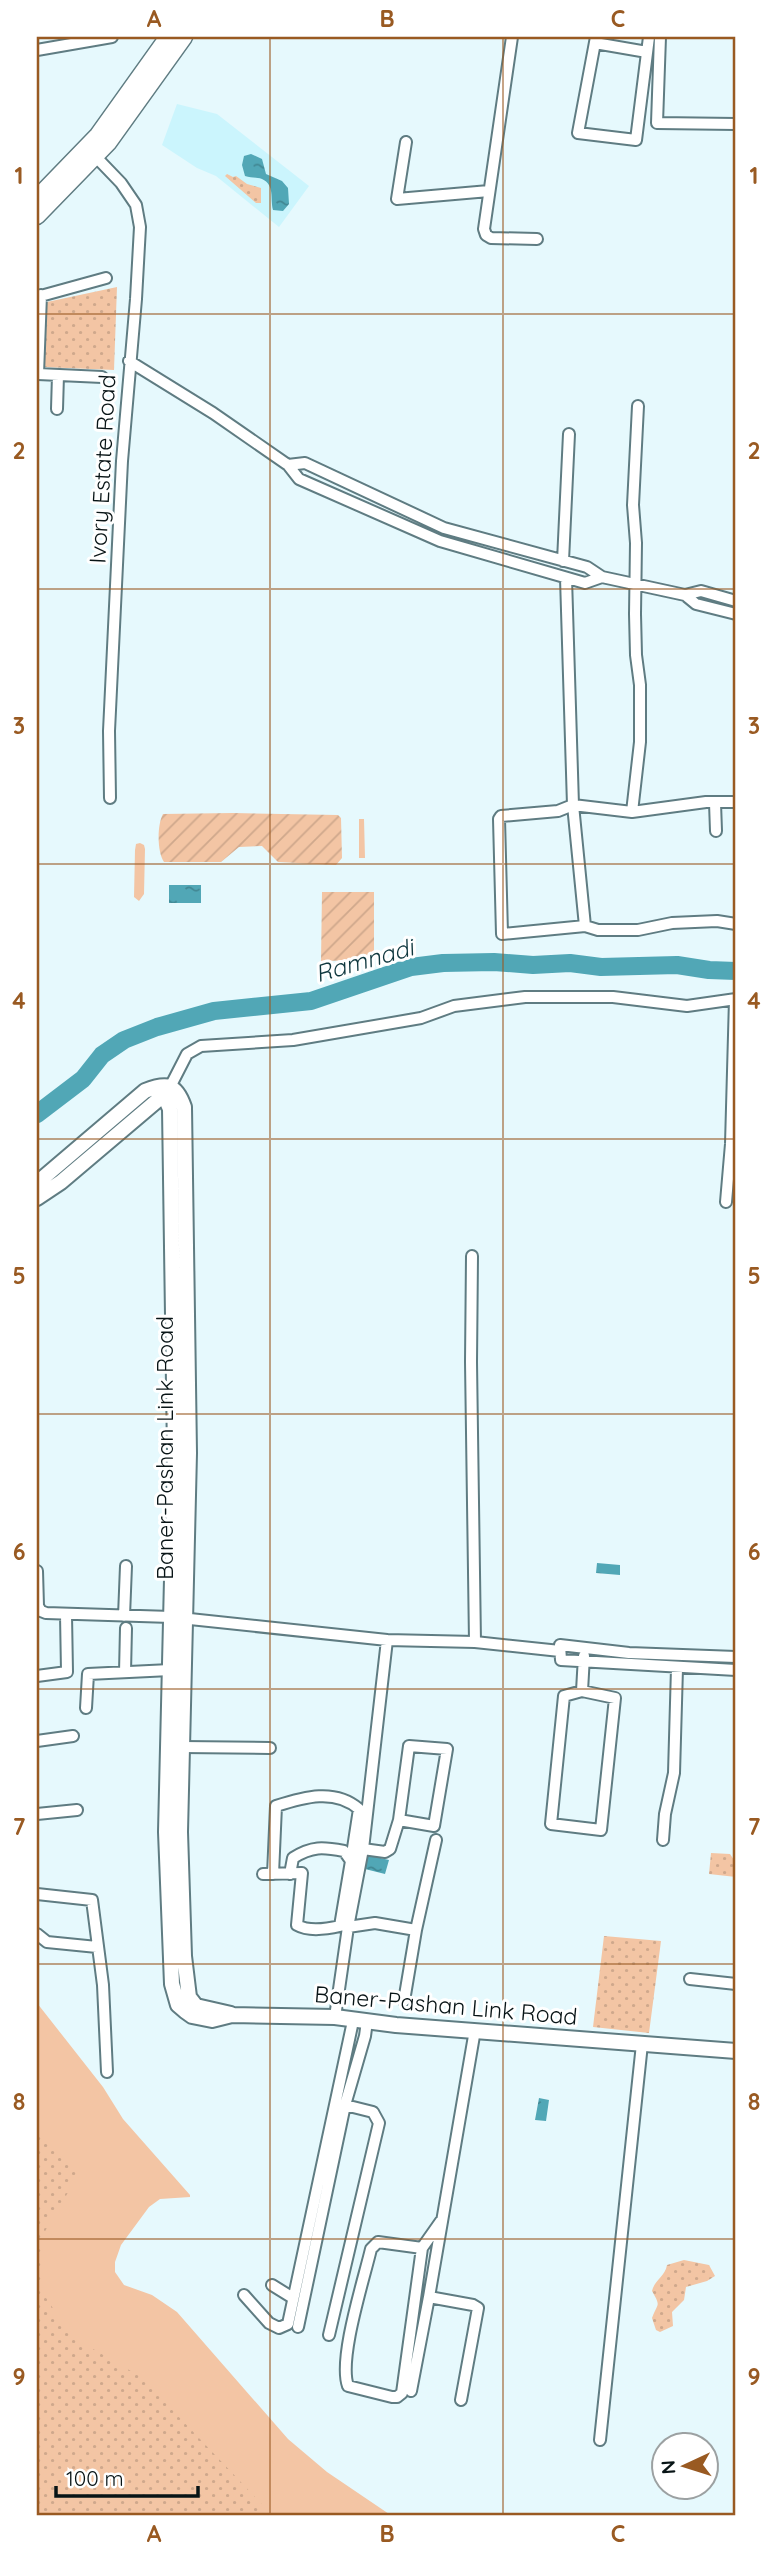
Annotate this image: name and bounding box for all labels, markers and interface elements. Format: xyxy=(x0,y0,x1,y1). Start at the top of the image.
text: A xyxy=(147,4,162,33)
text: B xyxy=(379,4,395,33)
text: C xyxy=(611,4,625,33)
text: 1 xyxy=(15,161,23,190)
text: 1 xyxy=(750,161,758,190)
street label: Ivory Estate Road xyxy=(83,374,121,564)
text: 2 xyxy=(12,436,26,465)
text: 2 xyxy=(747,436,761,465)
text: 3 xyxy=(13,711,25,740)
text: 3 xyxy=(748,711,760,740)
water label: Ramnadi xyxy=(311,931,419,988)
text: 4 xyxy=(12,986,26,1015)
text: 4 xyxy=(747,986,761,1015)
text: 5 xyxy=(12,1261,26,1290)
text: 5 xyxy=(747,1261,761,1290)
street label: Baner-Pashan Link Road xyxy=(150,1316,179,1580)
text: 6 xyxy=(13,1537,25,1566)
text: 6 xyxy=(748,1537,760,1566)
text: 7 xyxy=(13,1812,26,1841)
text: 7 xyxy=(748,1812,761,1841)
street label: Baner-Pashan Link Road xyxy=(313,1979,579,2031)
text: 8 xyxy=(13,2087,25,2116)
text: 8 xyxy=(748,2087,760,2116)
text: 9 xyxy=(12,2362,26,2391)
text: 9 xyxy=(747,2362,761,2391)
north arrow xyxy=(650,2430,720,2500)
scale bar xyxy=(56,2455,198,2499)
text: N xyxy=(656,2459,680,2475)
text: 100 m xyxy=(66,2465,124,2491)
text: A xyxy=(147,2519,162,2548)
text: B xyxy=(379,2519,395,2548)
text: C xyxy=(611,2519,625,2548)

